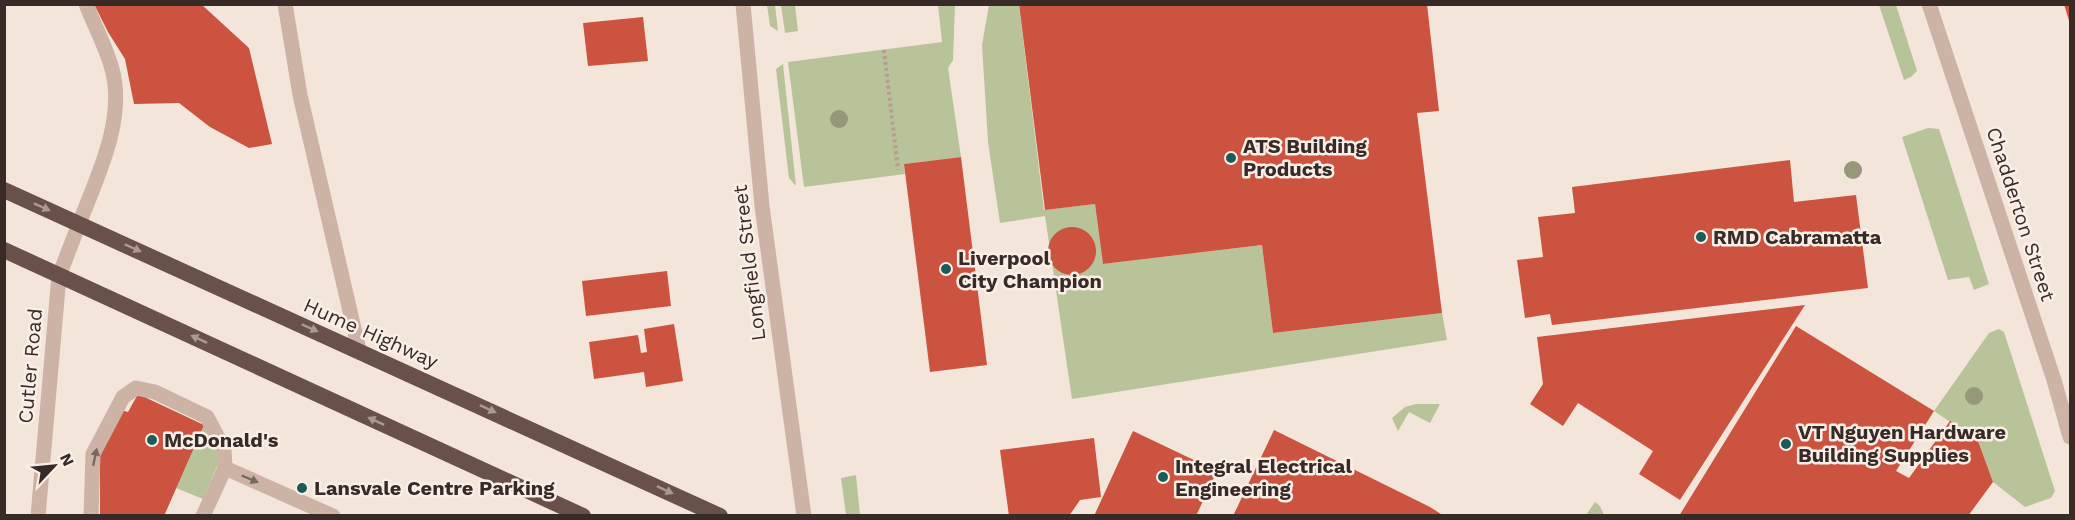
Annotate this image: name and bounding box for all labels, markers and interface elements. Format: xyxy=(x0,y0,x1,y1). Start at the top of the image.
street label: Chadderton Street xyxy=(1982,124,2061,305)
place label: ATS Building Products xyxy=(1243,134,1368,181)
marker: ATS Building Products xyxy=(1224,151,1238,165)
street label: Longfield Street xyxy=(727,183,770,342)
one-way arrow xyxy=(33,202,51,212)
place label: RMD Cabramatta xyxy=(1713,225,1882,249)
marker: RMD Cabramatta xyxy=(1694,230,1708,244)
one-way arrow xyxy=(124,243,142,253)
place label: Liverpool City Champion xyxy=(958,246,1102,293)
marker: Liverpool City Champion xyxy=(939,262,953,276)
street label: Hume Highway xyxy=(300,293,443,374)
street label: Cutler Road xyxy=(13,307,47,425)
one-way arrow xyxy=(302,324,319,333)
one-way arrow xyxy=(190,334,208,343)
one-way arrow xyxy=(479,405,496,414)
one-way arrow xyxy=(368,416,385,425)
place label: VT Nguyen Hardware Building Supplies xyxy=(1798,420,2006,467)
place label: McDonald's xyxy=(164,428,279,452)
marker: McDonald's xyxy=(145,433,159,447)
north arrow xyxy=(24,436,84,496)
marker: VT Nguyen Hardware Building Supplies xyxy=(1779,437,1793,451)
one-way arrow xyxy=(91,448,100,467)
text: N xyxy=(56,450,78,469)
place label: Integral Electrical Engineering xyxy=(1175,454,1352,501)
marker: Integral Electrical Engineering xyxy=(1156,470,1170,484)
one-way arrow xyxy=(241,475,259,485)
place label: Lansvale Centre Parking xyxy=(314,476,555,500)
marker: Lansvale Centre Parking xyxy=(295,481,309,495)
one-way arrow xyxy=(657,486,674,495)

